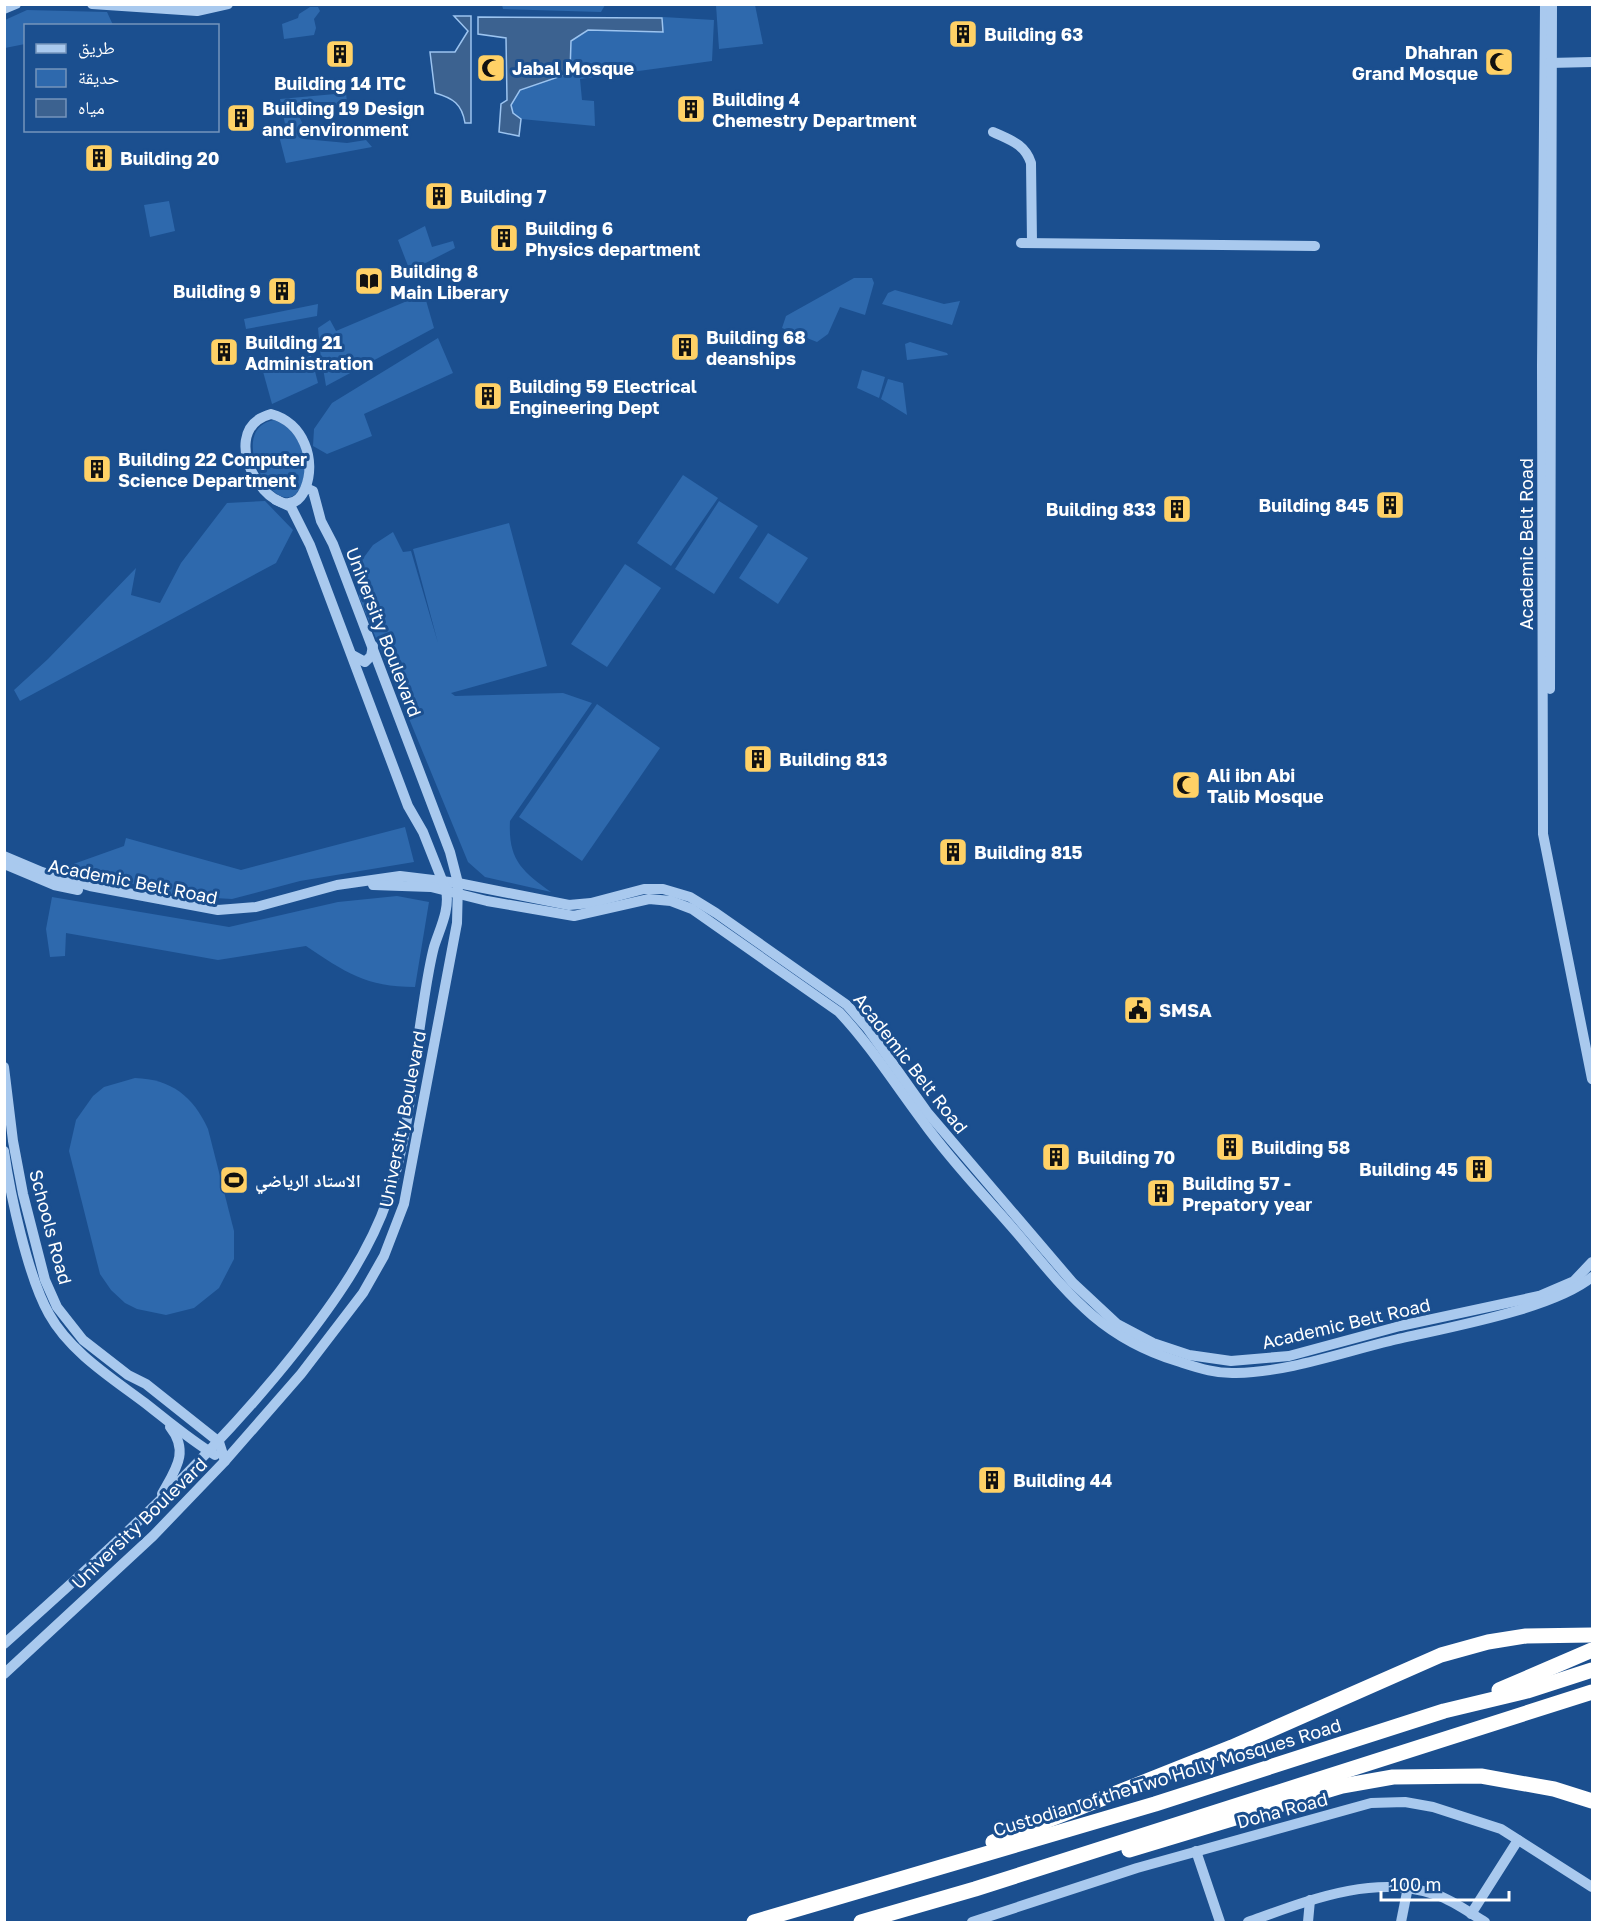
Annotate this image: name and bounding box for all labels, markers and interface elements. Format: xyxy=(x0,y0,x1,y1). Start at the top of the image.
building icon: Building 63 xyxy=(947,18,979,50)
place label: Building 63 xyxy=(984,23,1083,45)
legend xyxy=(24,24,219,132)
text: طريق xyxy=(78,36,115,59)
building icon: Building 14 ITC xyxy=(324,38,356,70)
place label: Dhahran Grand Mosque xyxy=(1352,41,1478,84)
mosque icon: Dhahran Grand Mosque xyxy=(1483,46,1515,78)
mosque icon: Jabal Mosque xyxy=(475,52,507,84)
place label: Jabal Mosque xyxy=(512,57,634,79)
text: حديقة xyxy=(78,66,119,88)
place label: Building 14 ITC xyxy=(274,72,406,94)
place label: Building 4 Chemestry Department xyxy=(712,88,917,131)
building icon: Building 4 Chemestry Department xyxy=(675,93,707,125)
text: مياه xyxy=(78,96,105,118)
place label: Building 19 Design and environment xyxy=(262,97,425,140)
building icon: Building 19 Design and environment xyxy=(225,102,257,134)
building icon: Building 20 xyxy=(83,142,115,174)
place label: Building 20 xyxy=(120,147,219,169)
building icon: Building 7 xyxy=(423,180,455,212)
place label: Building 7 xyxy=(460,185,547,207)
place label: Building 6 Physics department xyxy=(525,217,700,260)
building icon: Building 6 Physics department xyxy=(488,222,520,254)
place label: Building 8 Main Liberary xyxy=(390,260,509,303)
library icon: Building 8 Main Liberary xyxy=(353,265,385,297)
building icon: Building 9 xyxy=(266,275,298,307)
place label: Building 9 xyxy=(173,280,261,302)
place label: Building 68 deanships xyxy=(706,326,806,369)
place label: Building 21 Administration xyxy=(245,331,373,374)
building icon: Building 68 deanships xyxy=(669,331,701,363)
building icon: Building 21 Administration xyxy=(208,336,240,368)
place label: Building 59 Electrical Engineering Dept xyxy=(509,375,697,418)
building icon: Building 59 Electrical Engineering Dept xyxy=(472,380,504,412)
place label: Building 22 Computer Science Department xyxy=(118,448,307,491)
building icon: Building 22 Computer Science Department xyxy=(81,453,113,485)
street label: Academic Belt Road xyxy=(1515,458,1537,630)
building icon: Building 845 xyxy=(1374,489,1406,521)
building icon: Building 833 xyxy=(1161,493,1193,525)
place label: Building 845 xyxy=(1259,494,1369,516)
place label: Building 833 xyxy=(1046,498,1156,520)
street label: University Boulevard xyxy=(342,544,426,720)
building icon: Building 813 xyxy=(742,743,774,775)
place label: Building 813 xyxy=(779,748,888,770)
place label: Ali ibn Abi Talib Mosque xyxy=(1207,764,1324,807)
mosque icon: Ali ibn Abi Talib Mosque xyxy=(1170,769,1202,801)
building icon: Building 815 xyxy=(937,836,969,868)
place label: Building 815 xyxy=(974,841,1083,863)
street label: Academic Belt Road xyxy=(46,854,220,908)
street label: Academic Belt Road xyxy=(849,988,973,1138)
public building icon: SMSA xyxy=(1122,994,1154,1026)
place label: SMSA xyxy=(1159,999,1212,1021)
street label: University Boulevard xyxy=(374,1029,430,1209)
building icon: Building 58 xyxy=(1214,1131,1246,1163)
place label: Building 58 xyxy=(1251,1136,1350,1158)
building icon: Building 70 xyxy=(1040,1141,1072,1173)
place label: Building 70 xyxy=(1077,1146,1175,1168)
building icon: Building 45 xyxy=(1463,1153,1495,1185)
place label: Building 45 xyxy=(1359,1158,1458,1180)
sports icon: الاستاد الرياضي xyxy=(218,1164,250,1196)
street label: Schools Road xyxy=(25,1167,77,1287)
place label: الاستاد الرياضي xyxy=(255,1169,361,1195)
place label: Building 57 - Prepatory year xyxy=(1182,1172,1312,1215)
building icon: Building 57 - Prepatory year xyxy=(1145,1177,1177,1209)
street label: Academic Belt Road xyxy=(1260,1293,1432,1353)
street label: University Boulevard xyxy=(67,1453,211,1593)
building icon: Building 44 xyxy=(976,1464,1008,1496)
place label: Building 44 xyxy=(1013,1469,1112,1491)
street label: Custodian of the Two Holly Mosques Road xyxy=(990,1713,1344,1841)
street label: Doha Road xyxy=(1234,1787,1330,1833)
scale bar xyxy=(1381,1864,1508,1902)
text: 100 m xyxy=(1390,1873,1441,1895)

